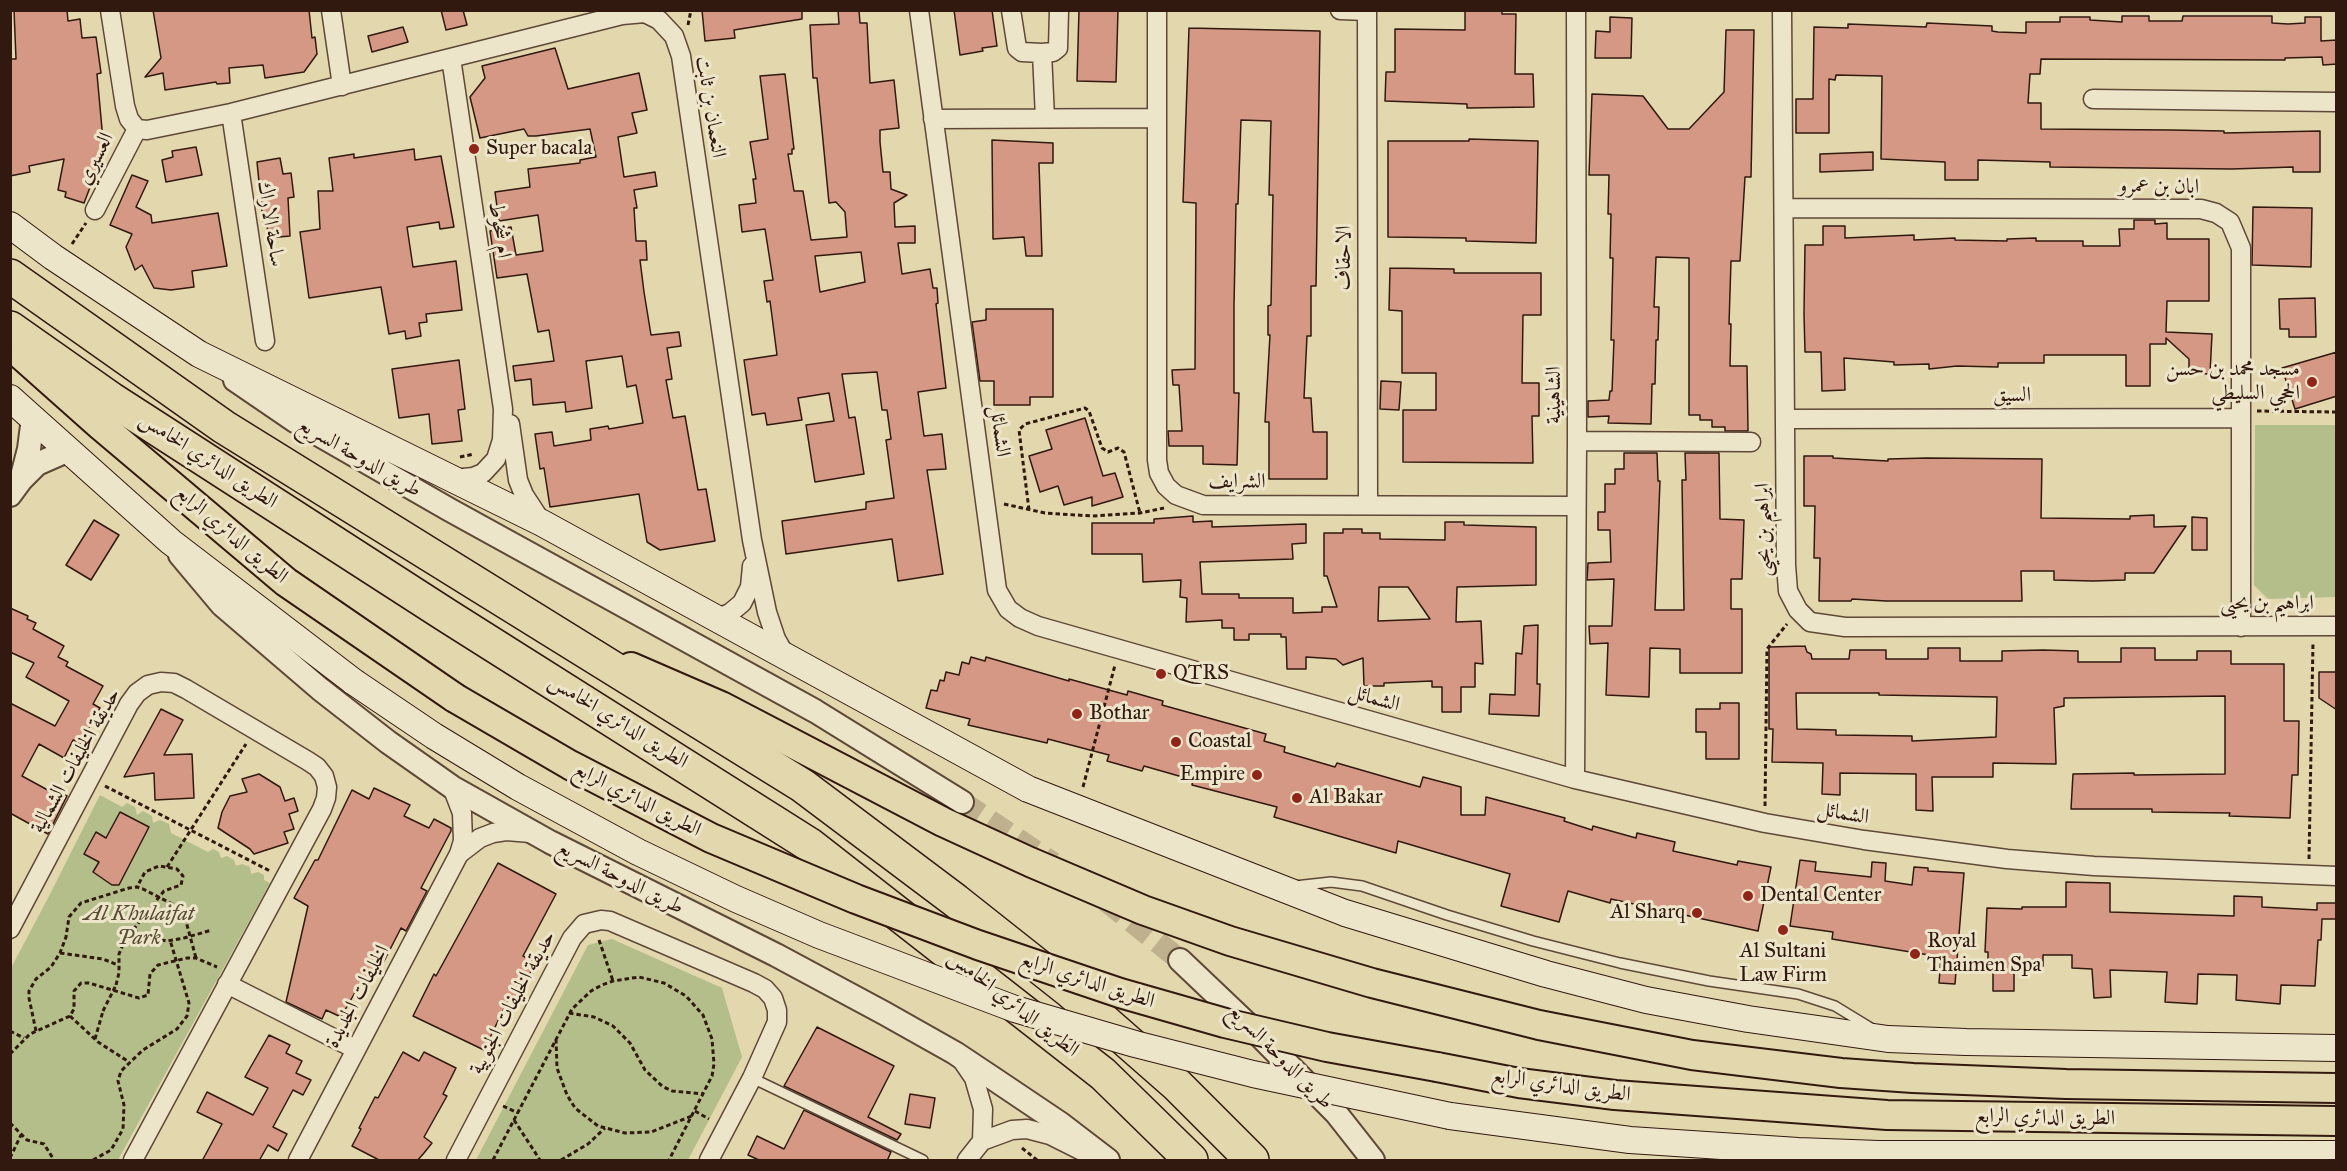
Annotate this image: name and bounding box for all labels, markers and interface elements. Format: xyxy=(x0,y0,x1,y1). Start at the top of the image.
street label: النعمان بن ثابت xyxy=(690,54,730,160)
street label: العسيري xyxy=(72,129,120,189)
place label: Super bacala xyxy=(486,136,592,162)
marker: Super bacala xyxy=(467,142,481,156)
street label: ابان بن عمرو xyxy=(2119,174,2199,200)
street label: ساحة الاراك xyxy=(251,179,289,269)
street label: ام شخوط xyxy=(482,200,516,260)
street label: الاحقاف xyxy=(1332,225,1358,291)
place label: مسجد محمد بن حسن الحجي السليطي xyxy=(2166,357,2300,407)
street label: الشاهينية xyxy=(1542,366,1568,424)
marker: مسجد محمد بن حسن الحجي السليطي xyxy=(2305,375,2319,389)
street label: السيق xyxy=(1993,383,2031,409)
street label: الشمائل xyxy=(983,403,1015,459)
street label: الطريق الدائري الخامس xyxy=(134,407,282,515)
street label: طريق الدوحة السريع xyxy=(292,412,426,504)
street label: الشرايف xyxy=(1208,469,1266,495)
street label: الطريق الدائري الرابع xyxy=(169,480,293,590)
street label: ابراهيم بن يحيى xyxy=(1751,483,1777,577)
street label: ابراهيم بن يحيى xyxy=(2220,591,2314,617)
place label: QTRS xyxy=(1173,661,1229,687)
marker: QTRS xyxy=(1154,667,1168,681)
street label: الطريق الدائري الخامس xyxy=(544,669,692,775)
street label: الشمائل xyxy=(1345,680,1403,718)
street label: حديقة الخليفات الشمالية xyxy=(26,684,126,838)
place label: Bothar xyxy=(1089,701,1149,727)
marker: Bothar xyxy=(1070,707,1084,721)
place label: Coastal xyxy=(1188,729,1252,755)
marker: Coastal xyxy=(1169,735,1183,749)
street label: الطريق الدائري الرابع xyxy=(569,757,705,843)
place label: Empire xyxy=(1180,762,1245,788)
marker: Empire xyxy=(1250,768,1264,782)
place label: Al Bakar xyxy=(1309,785,1383,811)
marker: Al Bakar xyxy=(1290,791,1304,805)
street label: الشمائل xyxy=(1815,797,1871,831)
street label: طريق الدوحة السريع xyxy=(552,835,688,921)
place label: Dental Center xyxy=(1760,883,1881,909)
marker: Dental Center xyxy=(1741,889,1755,903)
place label: Al Sharq xyxy=(1610,900,1685,926)
park label: Al Khulaifat Park xyxy=(84,902,194,952)
marker: Al Sharq xyxy=(1690,906,1704,920)
marker: Al Sultani Law Firm xyxy=(1776,923,1790,937)
street label: حديقة الخليفات الجنوبية xyxy=(464,927,562,1079)
place label: Royal Thaimen Spa xyxy=(1927,929,2041,979)
place label: Al Sultani Law Firm xyxy=(1739,939,1827,989)
street label: الخليفات الجديدة xyxy=(320,941,396,1053)
street label: الطريق الدائري الخامس xyxy=(942,945,1084,1063)
street label: الطريق الدائري الرابع xyxy=(1016,947,1158,1015)
marker: Royal Thaimen Spa xyxy=(1908,947,1922,961)
street label: طريق الدوحة السريع xyxy=(1222,999,1338,1115)
street label: الطريق الدائري الرابع xyxy=(1490,1064,1632,1108)
street label: الطريق الدائري الرابع xyxy=(1975,1104,2115,1132)

